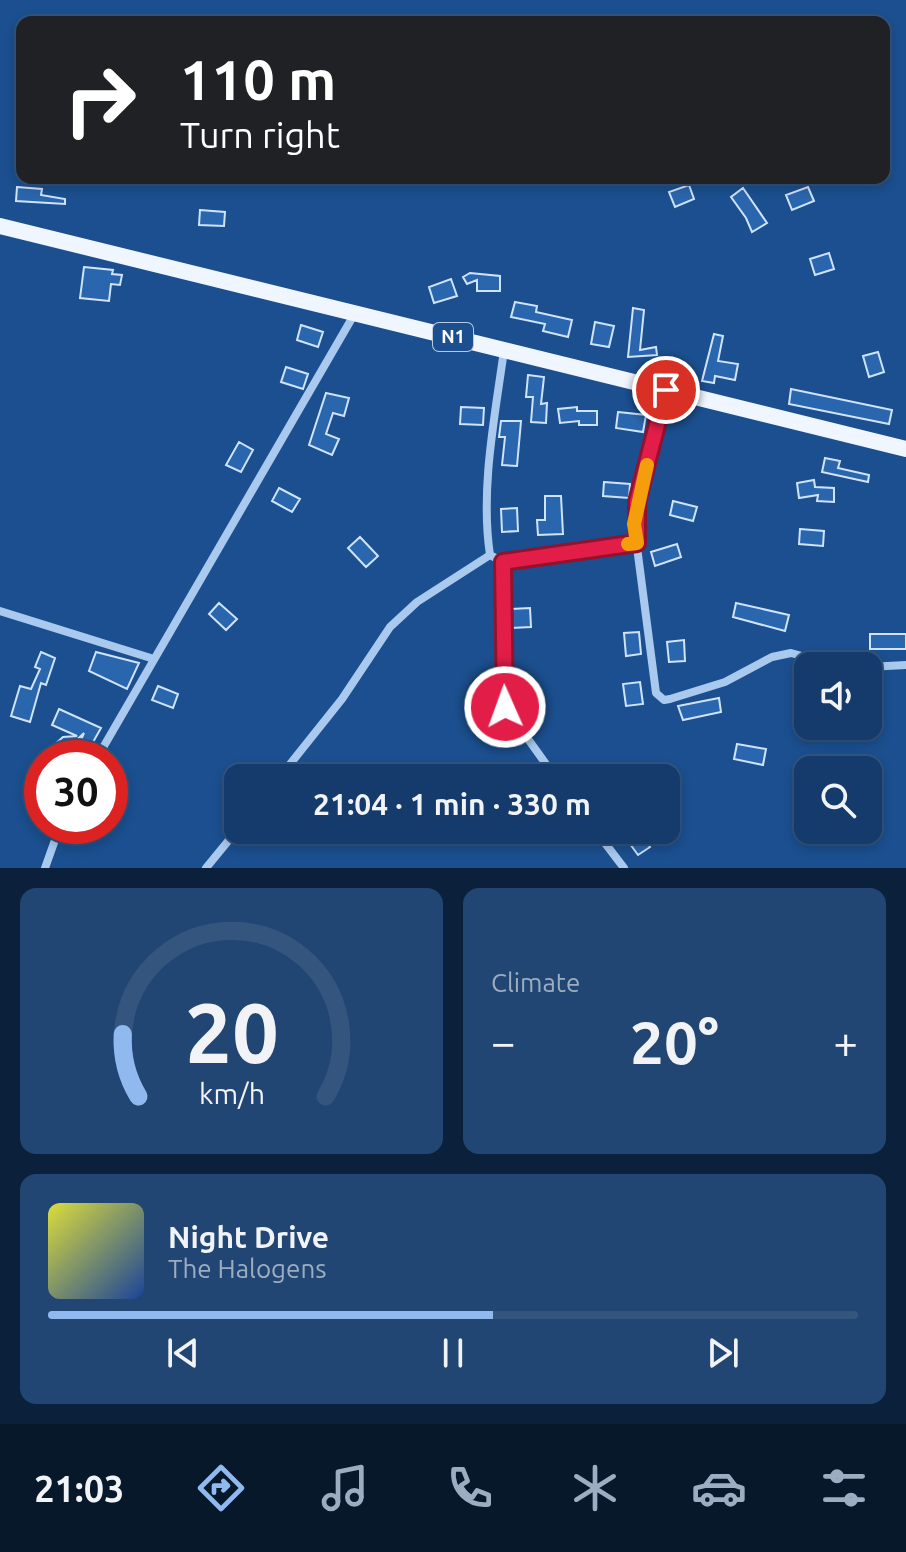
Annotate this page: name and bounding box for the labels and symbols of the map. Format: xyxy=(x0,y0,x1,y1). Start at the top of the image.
road number: N1 xyxy=(433,323,473,351)
pin xyxy=(632,356,700,424)
position arrow xyxy=(463,665,547,749)
speed limit sign: 30 xyxy=(24,740,128,844)

